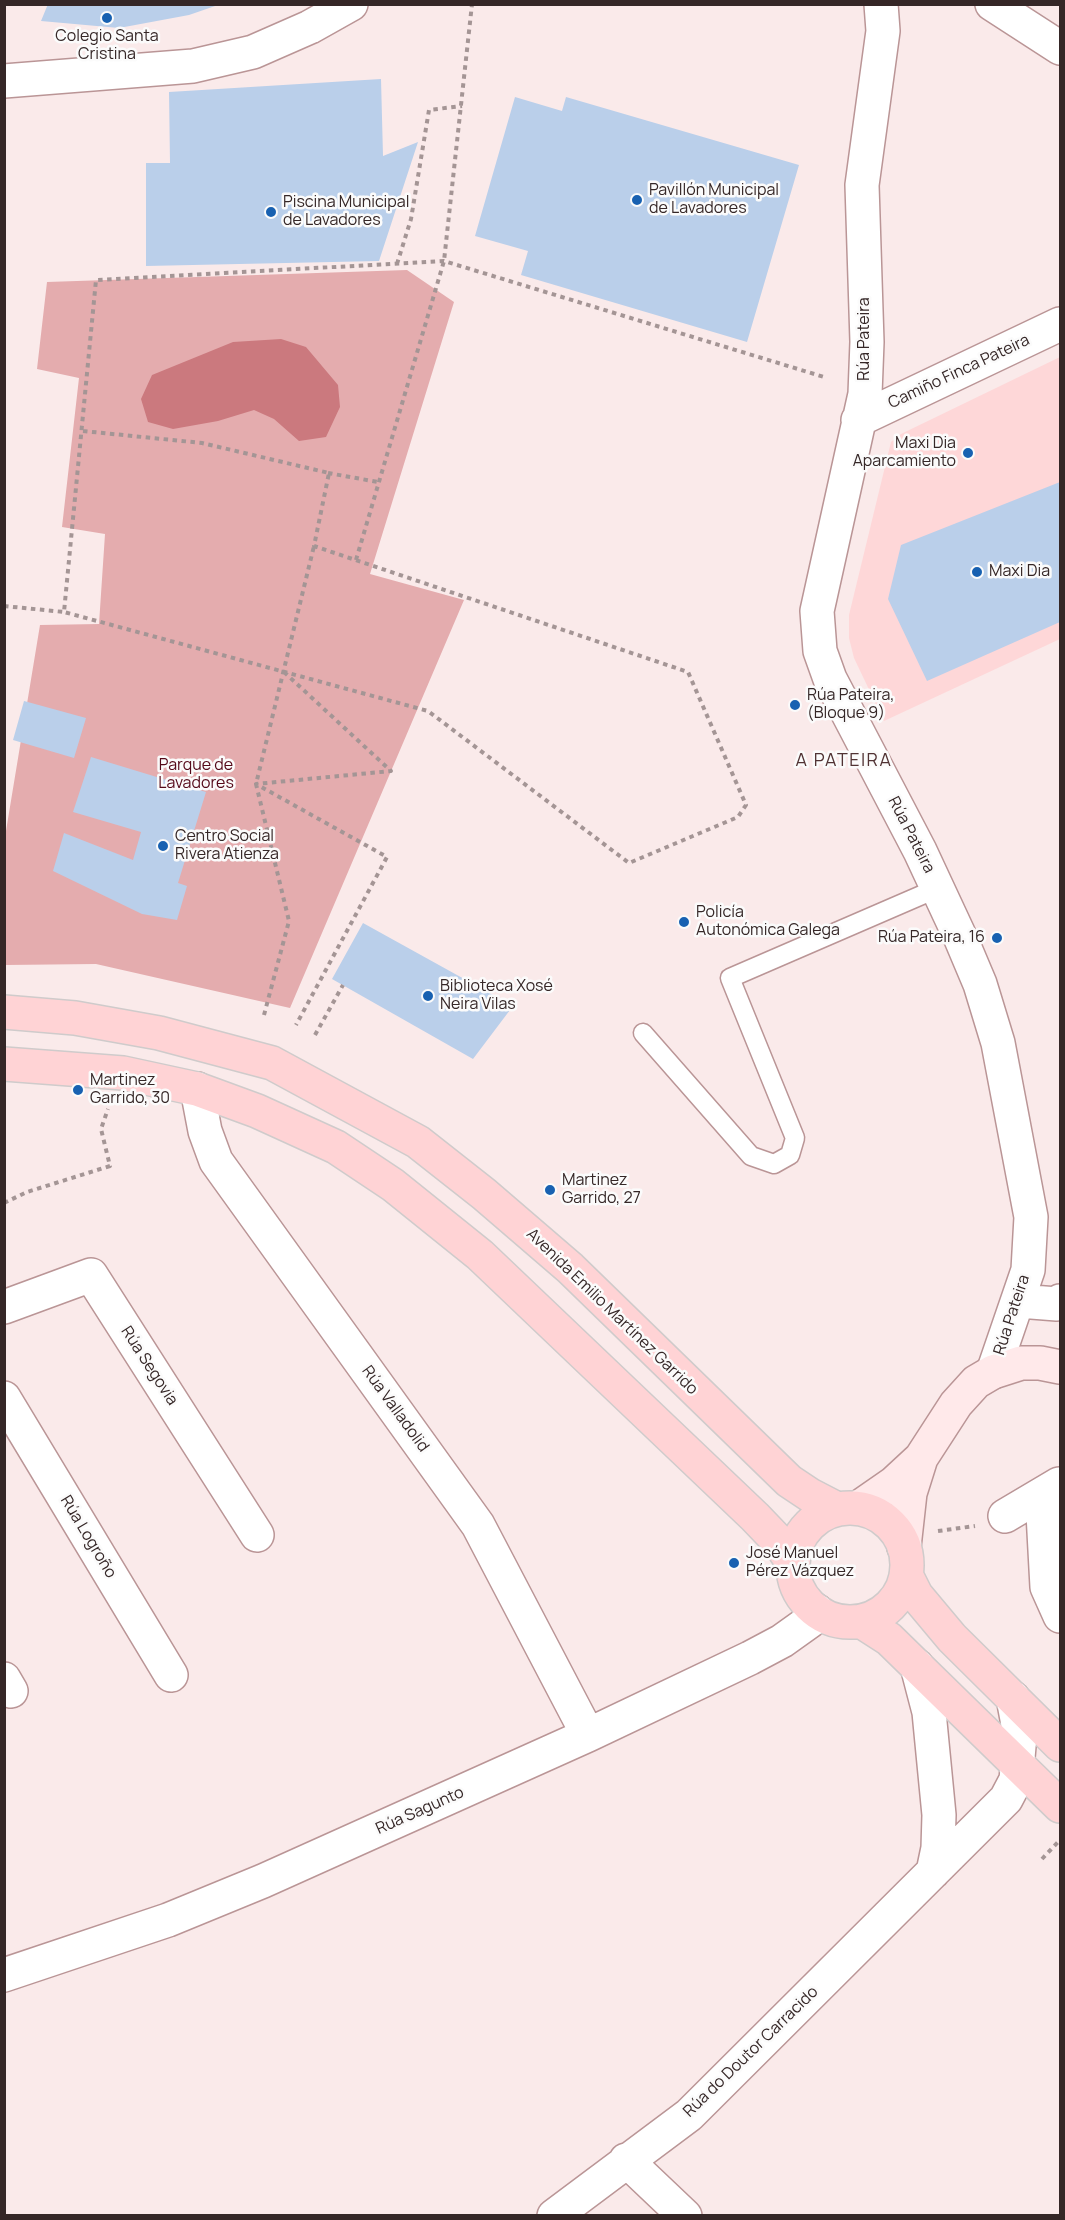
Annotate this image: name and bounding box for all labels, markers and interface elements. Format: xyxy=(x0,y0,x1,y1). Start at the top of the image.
marker: Colegio Santa Cristina xyxy=(100,11,114,25)
place label: Colegio Santa Cristina xyxy=(55,27,159,65)
place label: Pavillón Municipal de Lavadores xyxy=(649,181,779,219)
place label: Piscina Municipal de Lavadores xyxy=(283,193,409,231)
marker: Pavillón Municipal de Lavadores xyxy=(630,193,644,207)
marker: Piscina Municipal de Lavadores xyxy=(264,205,278,219)
street label: Rúa Pateira xyxy=(855,297,875,381)
street label: Camiño Finca Pateira xyxy=(885,331,1033,413)
place label: Maxi Dia Aparcamiento xyxy=(853,434,956,472)
marker: Maxi Dia Aparcamiento xyxy=(961,446,975,460)
place label: Maxi Dia xyxy=(989,562,1050,582)
marker: Maxi Dia xyxy=(970,565,984,579)
place label: Rúa Pateira, (Bloque 9) xyxy=(807,686,895,724)
marker: Rúa Pateira, (Bloque 9) xyxy=(788,698,802,712)
district label: A PATEIRA xyxy=(796,750,892,772)
park label: Parque de Lavadores xyxy=(158,756,234,794)
street label: Rúa Pateira xyxy=(884,793,938,877)
place label: Centro Social Rivera Atienza xyxy=(175,827,279,865)
marker: Centro Social Rivera Atienza xyxy=(156,839,170,853)
place label: Policía Autonómica Galega xyxy=(696,903,840,941)
marker: Policía Autonómica Galega xyxy=(677,915,691,929)
place label: Rúa Pateira, 16 xyxy=(878,928,985,948)
marker: Rúa Pateira, 16 xyxy=(990,931,1004,945)
place label: Biblioteca Xosé Neira Vilas xyxy=(440,977,553,1015)
marker: Biblioteca Xosé Neira Vilas xyxy=(421,989,435,1003)
place label: Martinez Garrido, 30 xyxy=(90,1071,170,1109)
marker: Martinez Garrido, 30 xyxy=(71,1083,85,1097)
place label: Martinez Garrido, 27 xyxy=(562,1171,641,1209)
marker: Martinez Garrido, 27 xyxy=(543,1183,557,1197)
street label: Avenida Emilio Martínez Garrido xyxy=(522,1225,702,1399)
street label: Rúa Pateira xyxy=(990,1272,1034,1358)
street label: Rúa Segovia xyxy=(116,1323,182,1409)
street label: Rúa Valladolid xyxy=(357,1362,433,1456)
street label: Rúa Logroño xyxy=(56,1492,120,1582)
place label: José Manuel Pérez Vázquez xyxy=(746,1544,854,1582)
marker: José Manuel Pérez Vázquez xyxy=(727,1556,741,1570)
street label: Rúa Sagunto xyxy=(373,1783,467,1839)
street label: Rúa do Doutor Carracido xyxy=(680,1983,822,2121)

